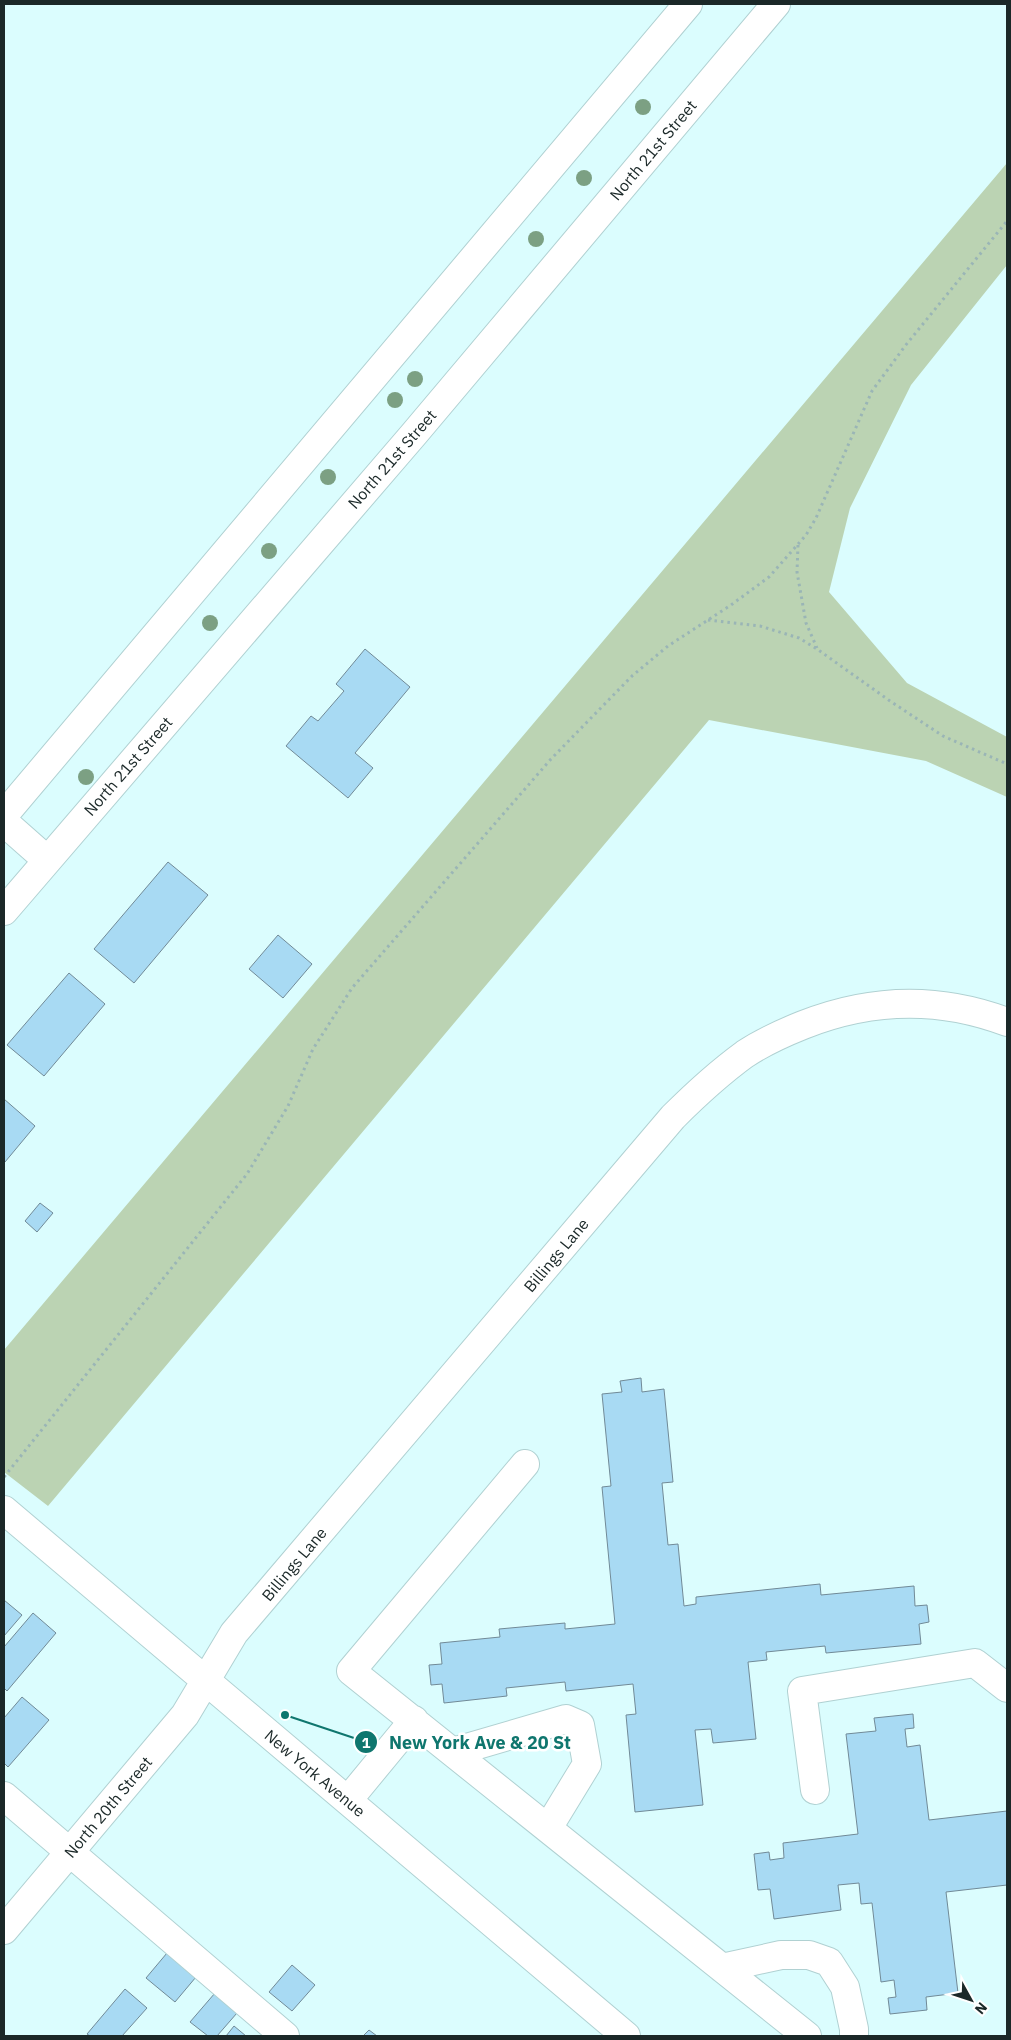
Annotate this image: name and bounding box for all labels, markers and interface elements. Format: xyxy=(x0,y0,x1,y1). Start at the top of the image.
street label: North 21st Street xyxy=(605,96,701,204)
street label: North 21st Street xyxy=(343,405,441,513)
street label: North 21st Street xyxy=(79,712,177,820)
street label: Billings Lane xyxy=(519,1214,593,1296)
street label: Billings Lane xyxy=(257,1523,331,1605)
street label: New York Avenue xyxy=(261,1725,370,1821)
callout: New York Ave & 20 St xyxy=(354,1726,581,1759)
text: New York Ave & 20 St xyxy=(389,1731,571,1754)
text: 1 xyxy=(361,1733,371,1752)
street label: North 20th Street xyxy=(60,1752,156,1862)
north arrow xyxy=(946,1975,996,2025)
text: N xyxy=(971,1999,991,2018)

